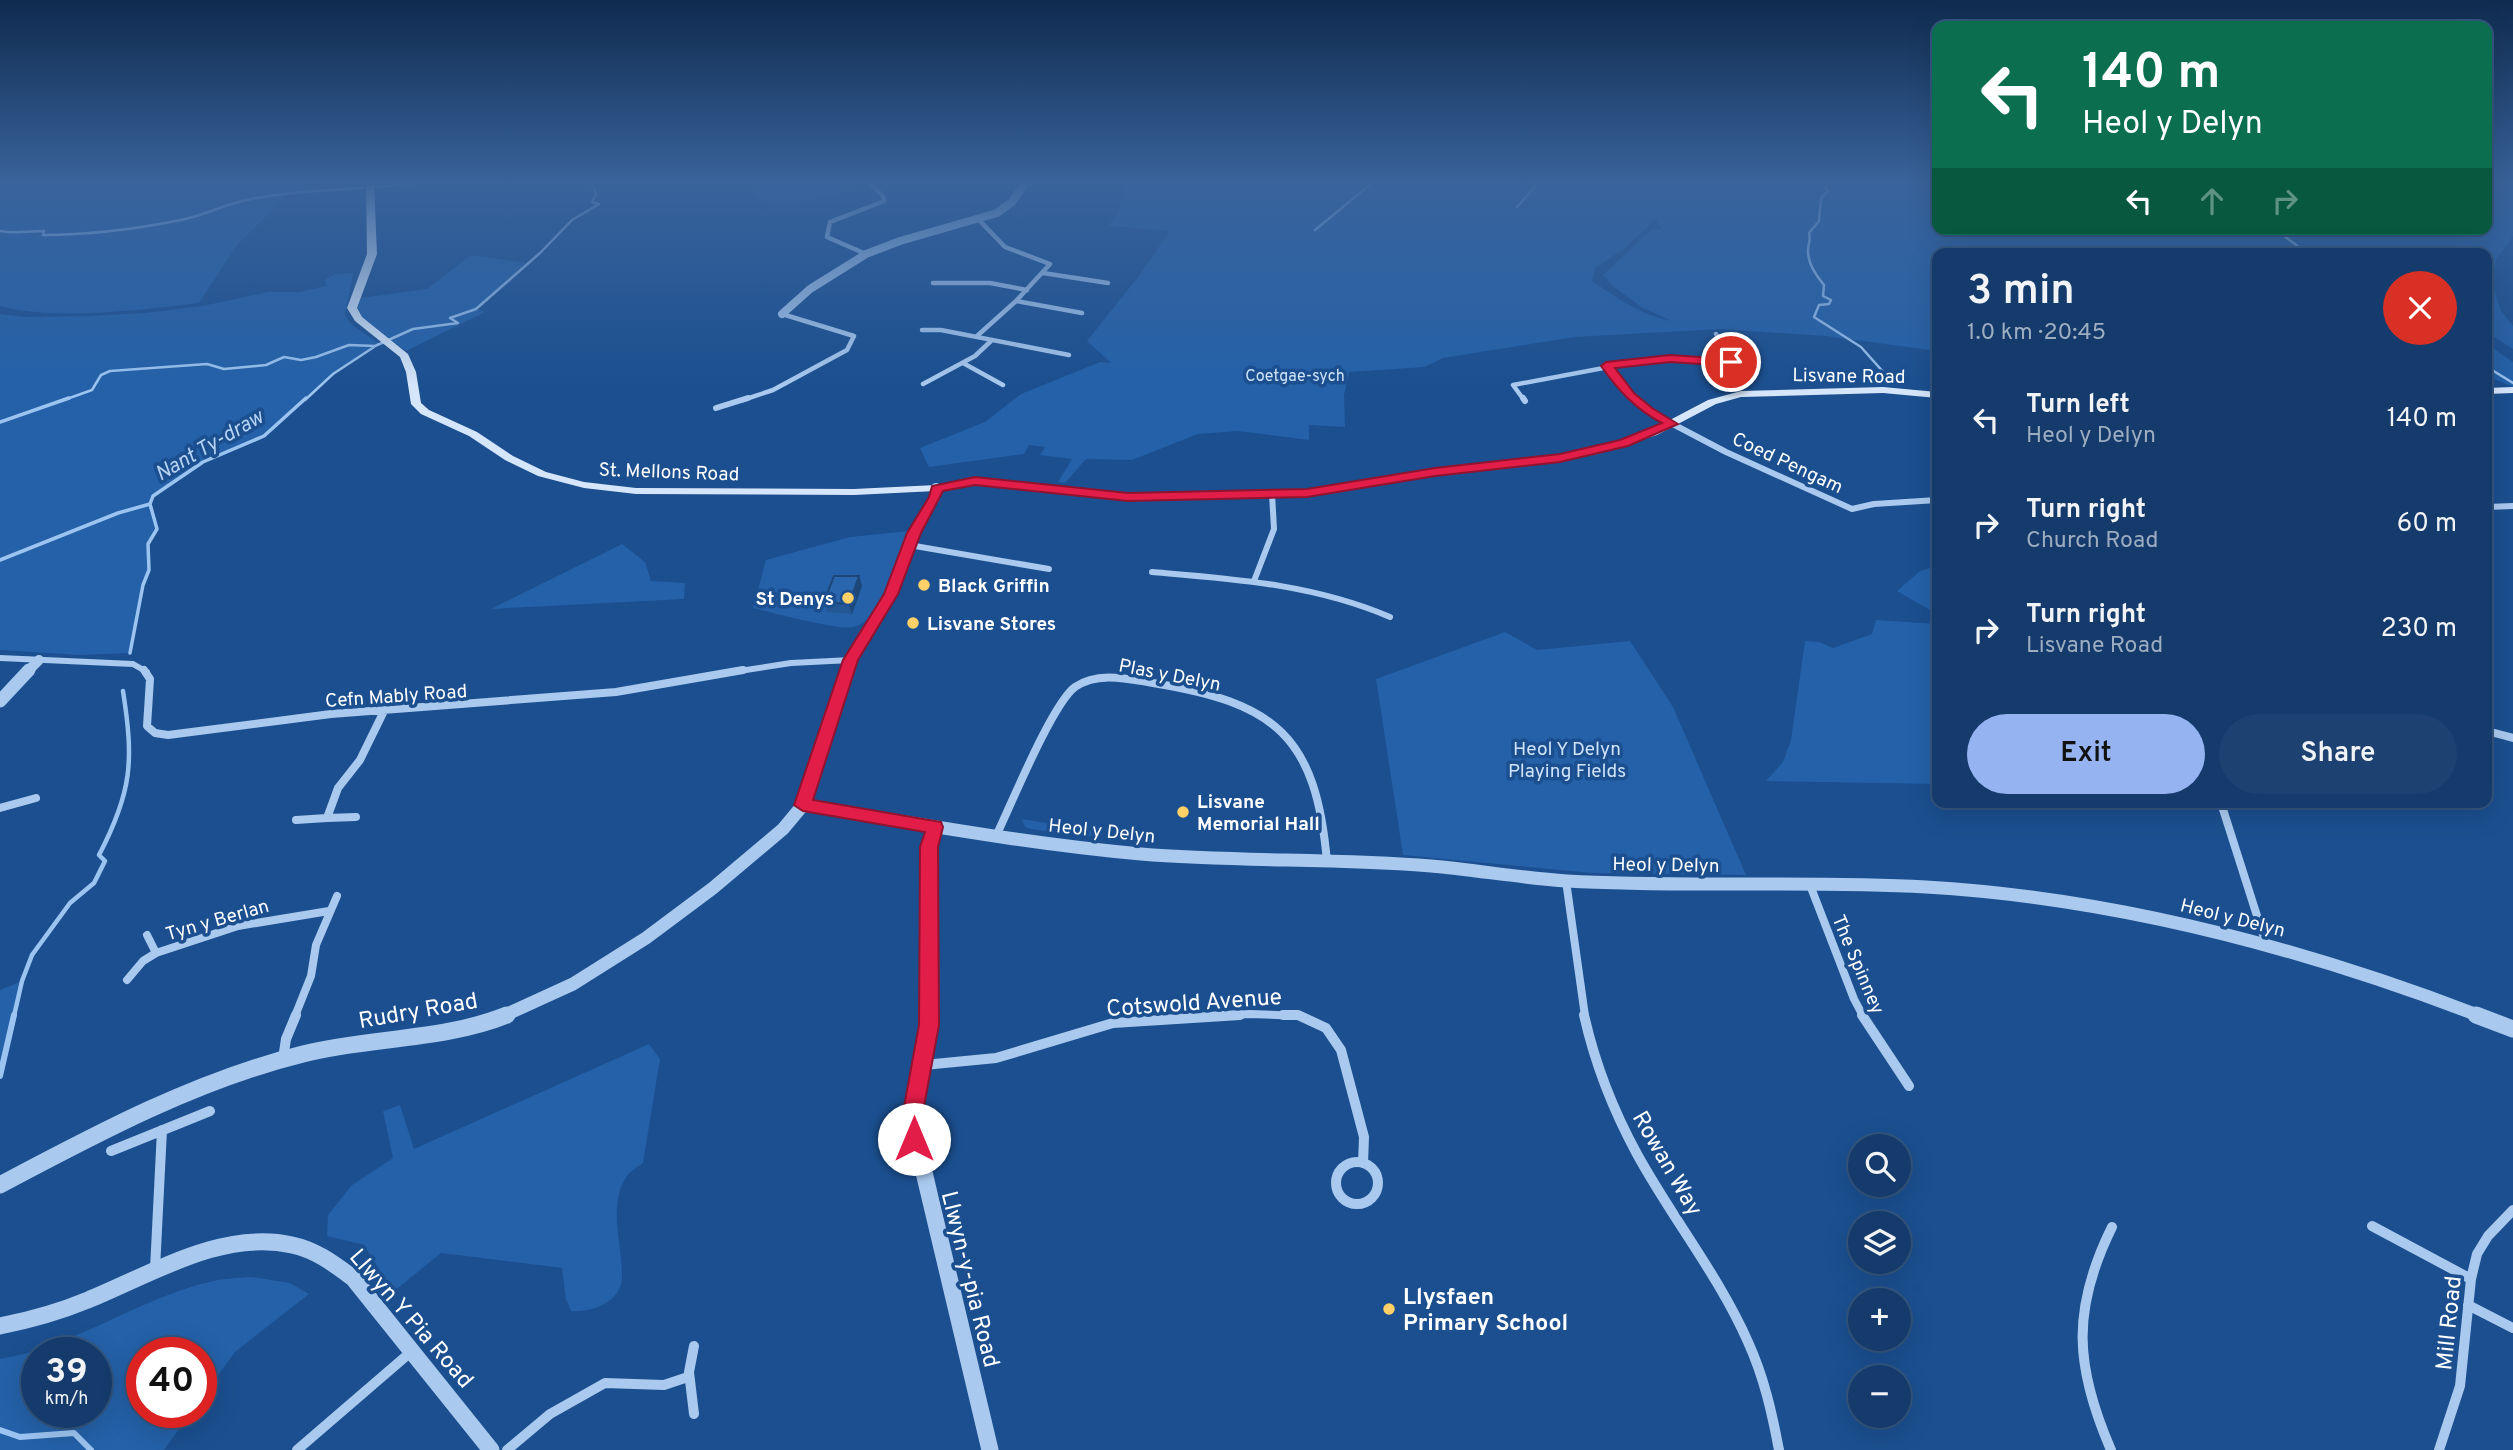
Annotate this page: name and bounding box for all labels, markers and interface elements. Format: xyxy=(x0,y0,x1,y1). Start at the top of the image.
text: 140 m xyxy=(2082,44,2221,106)
icon: left xyxy=(1967,49,2058,140)
text: Heol y Delyn xyxy=(2082,105,2263,145)
icon: left xyxy=(2120,182,2158,220)
icon: ahead xyxy=(2193,182,2231,220)
icon: right xyxy=(2266,182,2304,220)
text: 3 min xyxy=(1967,266,2075,319)
button: close xyxy=(2383,271,2457,345)
text: 1.0 km · 20:45 xyxy=(1967,319,2106,348)
pin xyxy=(1701,332,1761,392)
icon: arrive xyxy=(1712,343,1750,381)
street label: Lisvane Road xyxy=(1792,364,1906,390)
park label: Coetgae-sych xyxy=(1245,367,1345,387)
text: Turn left xyxy=(2026,389,2130,422)
icon: left xyxy=(1967,401,2005,439)
text: 140 m xyxy=(2387,403,2457,436)
water label: Nant Ty-draw xyxy=(151,404,270,488)
text: Heol y Delyn xyxy=(2026,422,2156,451)
street label: Coed Pengam xyxy=(1728,428,1846,500)
street label: St. Mellons Road xyxy=(598,459,740,487)
text: Turn right xyxy=(2026,494,2146,527)
icon: right xyxy=(1967,506,2005,544)
text: 60 m xyxy=(2397,508,2457,541)
text: Church Road xyxy=(2026,527,2158,556)
place label: Black Griffin xyxy=(938,575,1050,599)
marker: Black Griffin xyxy=(916,577,932,593)
place label: St Denys xyxy=(756,588,834,612)
marker: St Denys xyxy=(840,590,856,606)
text: Turn right xyxy=(2026,599,2146,632)
icon: right xyxy=(1967,611,2005,649)
place label: Lisvane Stores xyxy=(927,613,1056,637)
text: 230 m xyxy=(2381,613,2457,646)
marker: Lisvane Stores xyxy=(905,615,921,631)
text: Lisvane Road xyxy=(2026,632,2163,661)
street label: Plas y Delyn xyxy=(1116,654,1223,698)
street label: Cefn Mably Road xyxy=(324,680,468,714)
button: Exit xyxy=(1967,714,2205,794)
button: Share xyxy=(2219,714,2457,794)
park label: Heol Y Delyn Playing Fields xyxy=(1508,738,1626,784)
place label: Lisvane Memorial Hall xyxy=(1197,791,1320,837)
marker: Lisvane Memorial Hall xyxy=(1175,804,1191,820)
street label: Heol y Delyn xyxy=(1047,814,1156,850)
street label: Heol y Delyn xyxy=(1612,853,1720,879)
street label: Heol y Delyn xyxy=(2178,894,2288,944)
street label: Tyn y Berlan xyxy=(163,895,272,947)
street label: The Spinney xyxy=(1825,912,1889,1018)
street label: Cotswold Avenue xyxy=(1105,984,1283,1025)
street label: Rudry Road xyxy=(356,988,480,1037)
position arrow xyxy=(877,1102,951,1176)
street label: Rowan Way xyxy=(1624,1106,1708,1222)
map controls xyxy=(1848,1134,1911,1428)
button: search xyxy=(1848,1134,1911,1197)
street label: Llwyn-y-pia Road xyxy=(933,1188,1004,1371)
button: layers xyxy=(1848,1211,1911,1274)
street label: Llwyn Y Pia Road xyxy=(342,1244,479,1395)
street label: Mill Road xyxy=(2431,1274,2470,1372)
place label: Llysfaen Primary School xyxy=(1403,1284,1568,1339)
button: + xyxy=(1848,1288,1911,1351)
marker: Llysfaen Primary School xyxy=(1381,1301,1397,1317)
speed limit sign: 40 xyxy=(126,1337,217,1428)
text: 39 xyxy=(45,1351,88,1395)
button: − xyxy=(1848,1365,1911,1428)
text: km/h xyxy=(45,1388,88,1411)

